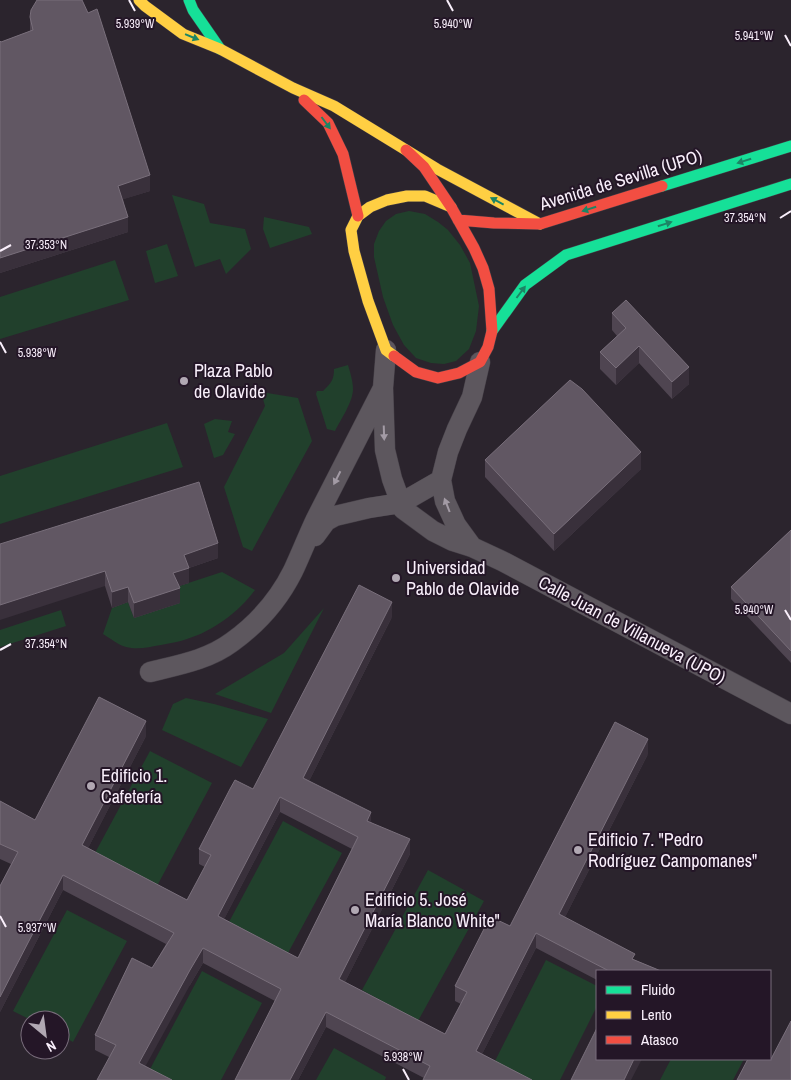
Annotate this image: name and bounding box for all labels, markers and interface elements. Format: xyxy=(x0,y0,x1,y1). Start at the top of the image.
text: 5.939°W xyxy=(116,16,155,32)
text: 5.940°W xyxy=(434,16,473,32)
text: 5.941°W xyxy=(735,28,774,44)
one-way arrow xyxy=(185,34,199,42)
one-way arrow xyxy=(321,116,331,130)
street label: Avenida de Sevilla (UPO) xyxy=(536,143,705,216)
one-way arrow xyxy=(737,157,752,165)
one-way arrow xyxy=(490,197,504,205)
one-way arrow xyxy=(581,205,596,213)
text: 37.354°N xyxy=(724,210,766,226)
one-way arrow xyxy=(658,219,673,227)
text: 37.353°N xyxy=(25,237,67,253)
one-way arrow xyxy=(515,286,526,299)
text: 5.938°W xyxy=(18,345,57,361)
place label: Plaza Pablo de Olavide xyxy=(194,358,273,404)
marker: Plaza Pablo de Olavide xyxy=(178,375,190,387)
one-way arrow xyxy=(380,425,388,441)
one-way arrow xyxy=(333,471,341,486)
one-way arrow xyxy=(443,498,451,512)
place label: Universidad Pablo de Olavide xyxy=(406,555,519,601)
street label: Calle Juan de Villanueva (UPO) xyxy=(534,569,730,690)
marker: Universidad Pablo de Olavide xyxy=(390,572,402,584)
text: 5.940°W xyxy=(735,602,774,618)
text: 37.354°N xyxy=(25,636,67,652)
place label: Edificio 1. Cafetería xyxy=(101,763,167,809)
marker: Edificio 1. Cafetería xyxy=(85,780,97,792)
place label: Edificio 7. "Pedro Rodríguez Campomanes" xyxy=(588,827,757,873)
marker: Edificio 7. "Pedro Rodríguez Campomanes" xyxy=(572,844,584,856)
place label: Edificio 5. José María Blanco White" xyxy=(365,887,500,933)
marker: Edificio 5. José María Blanco White" xyxy=(349,904,361,916)
text: 5.937°W xyxy=(18,920,57,936)
legend xyxy=(596,970,771,1060)
text: Fluido xyxy=(641,979,675,1000)
text: Lento xyxy=(641,1004,672,1025)
north arrow xyxy=(20,1010,70,1060)
text: Atasco xyxy=(640,1029,679,1050)
text: N xyxy=(43,1036,59,1056)
text: 5.938°W xyxy=(384,1049,423,1065)

